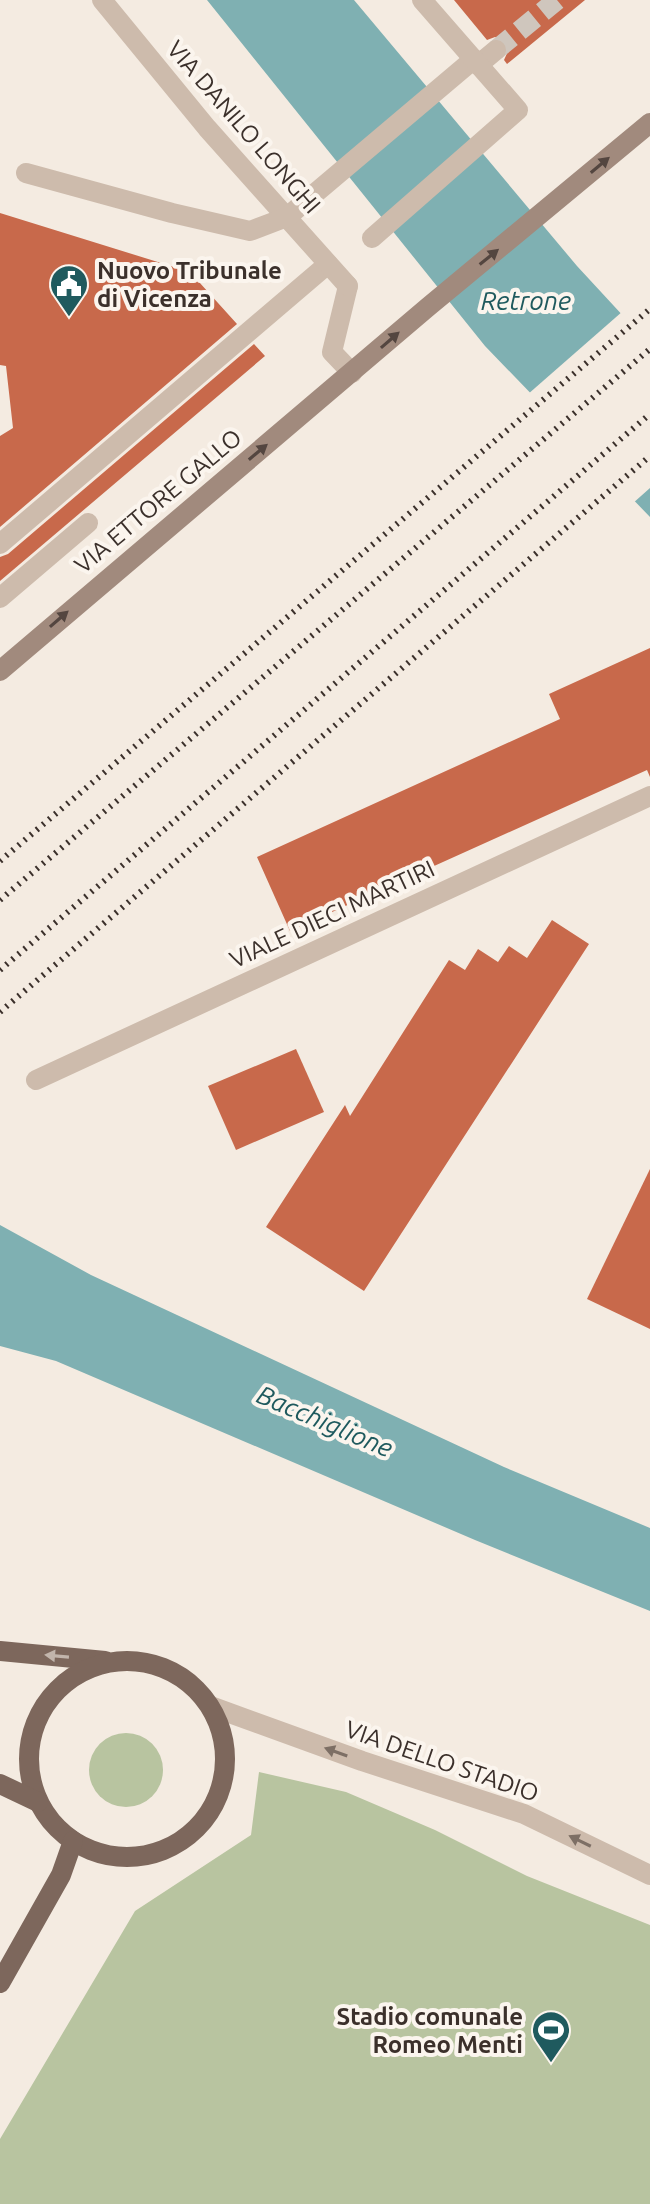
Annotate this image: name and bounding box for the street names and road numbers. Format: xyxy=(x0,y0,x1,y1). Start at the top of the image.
street label: VIA DANILO LONGHI xyxy=(162,35,326,219)
street label: VIA ETTORE GALLO xyxy=(69,423,247,579)
street label: VIALE DIECI MARTIRI xyxy=(225,855,439,973)
street label: VIA DELLO STADIO xyxy=(342,1715,542,1807)

